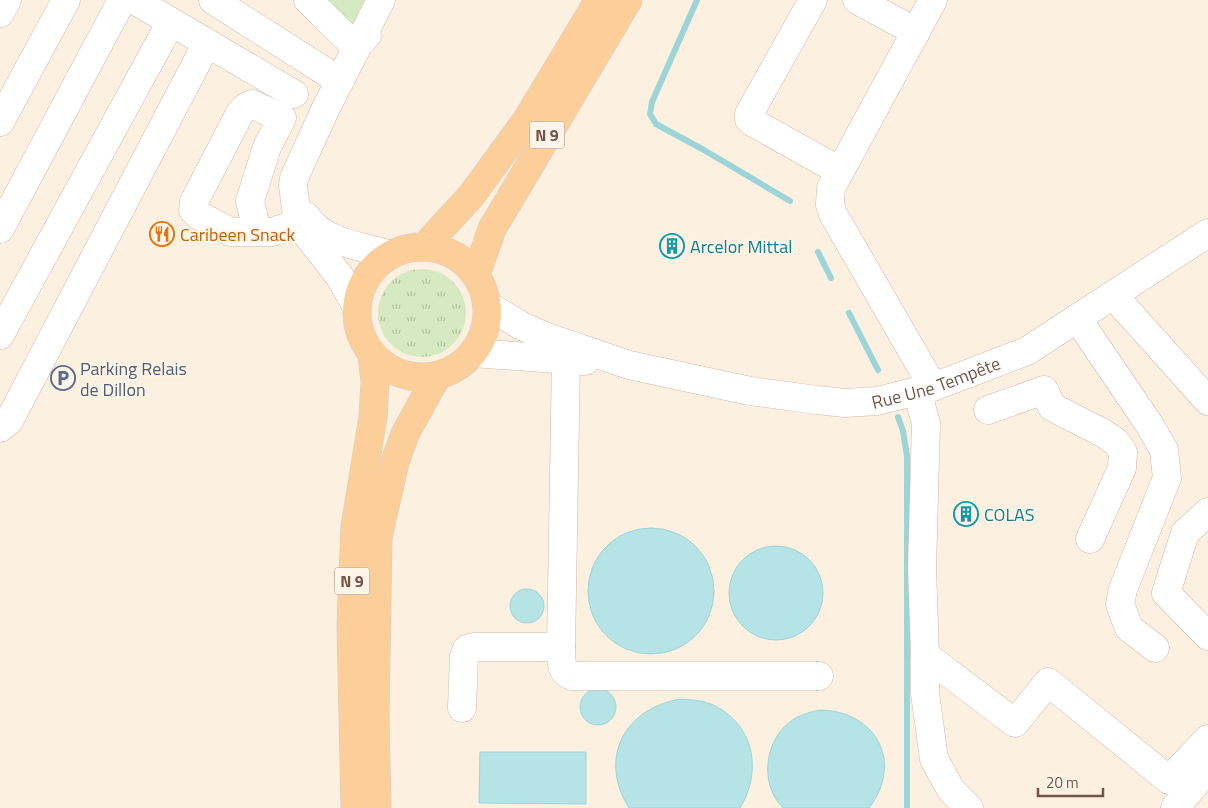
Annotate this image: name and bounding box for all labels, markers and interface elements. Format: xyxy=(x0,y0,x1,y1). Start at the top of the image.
road number: N 9 xyxy=(530,122,564,148)
restaurant icon: Caribeen Snack xyxy=(149,221,175,247)
place label: Caribeen Snack xyxy=(180,221,296,248)
building icon: Arcelor Mittal xyxy=(659,233,685,259)
place label: Arcelor Mittal xyxy=(690,233,792,260)
street label: Rue Une Tempête xyxy=(869,349,1004,415)
place label: Parking Relais de Dillon xyxy=(80,355,187,403)
parking icon: Parking Relais de Dillon xyxy=(50,365,76,391)
building icon: COLAS xyxy=(953,501,979,527)
place label: COLAS xyxy=(984,501,1034,528)
road number: N 9 xyxy=(334,568,370,594)
scale bar xyxy=(1038,766,1103,798)
text: 20 m xyxy=(1046,771,1079,794)

